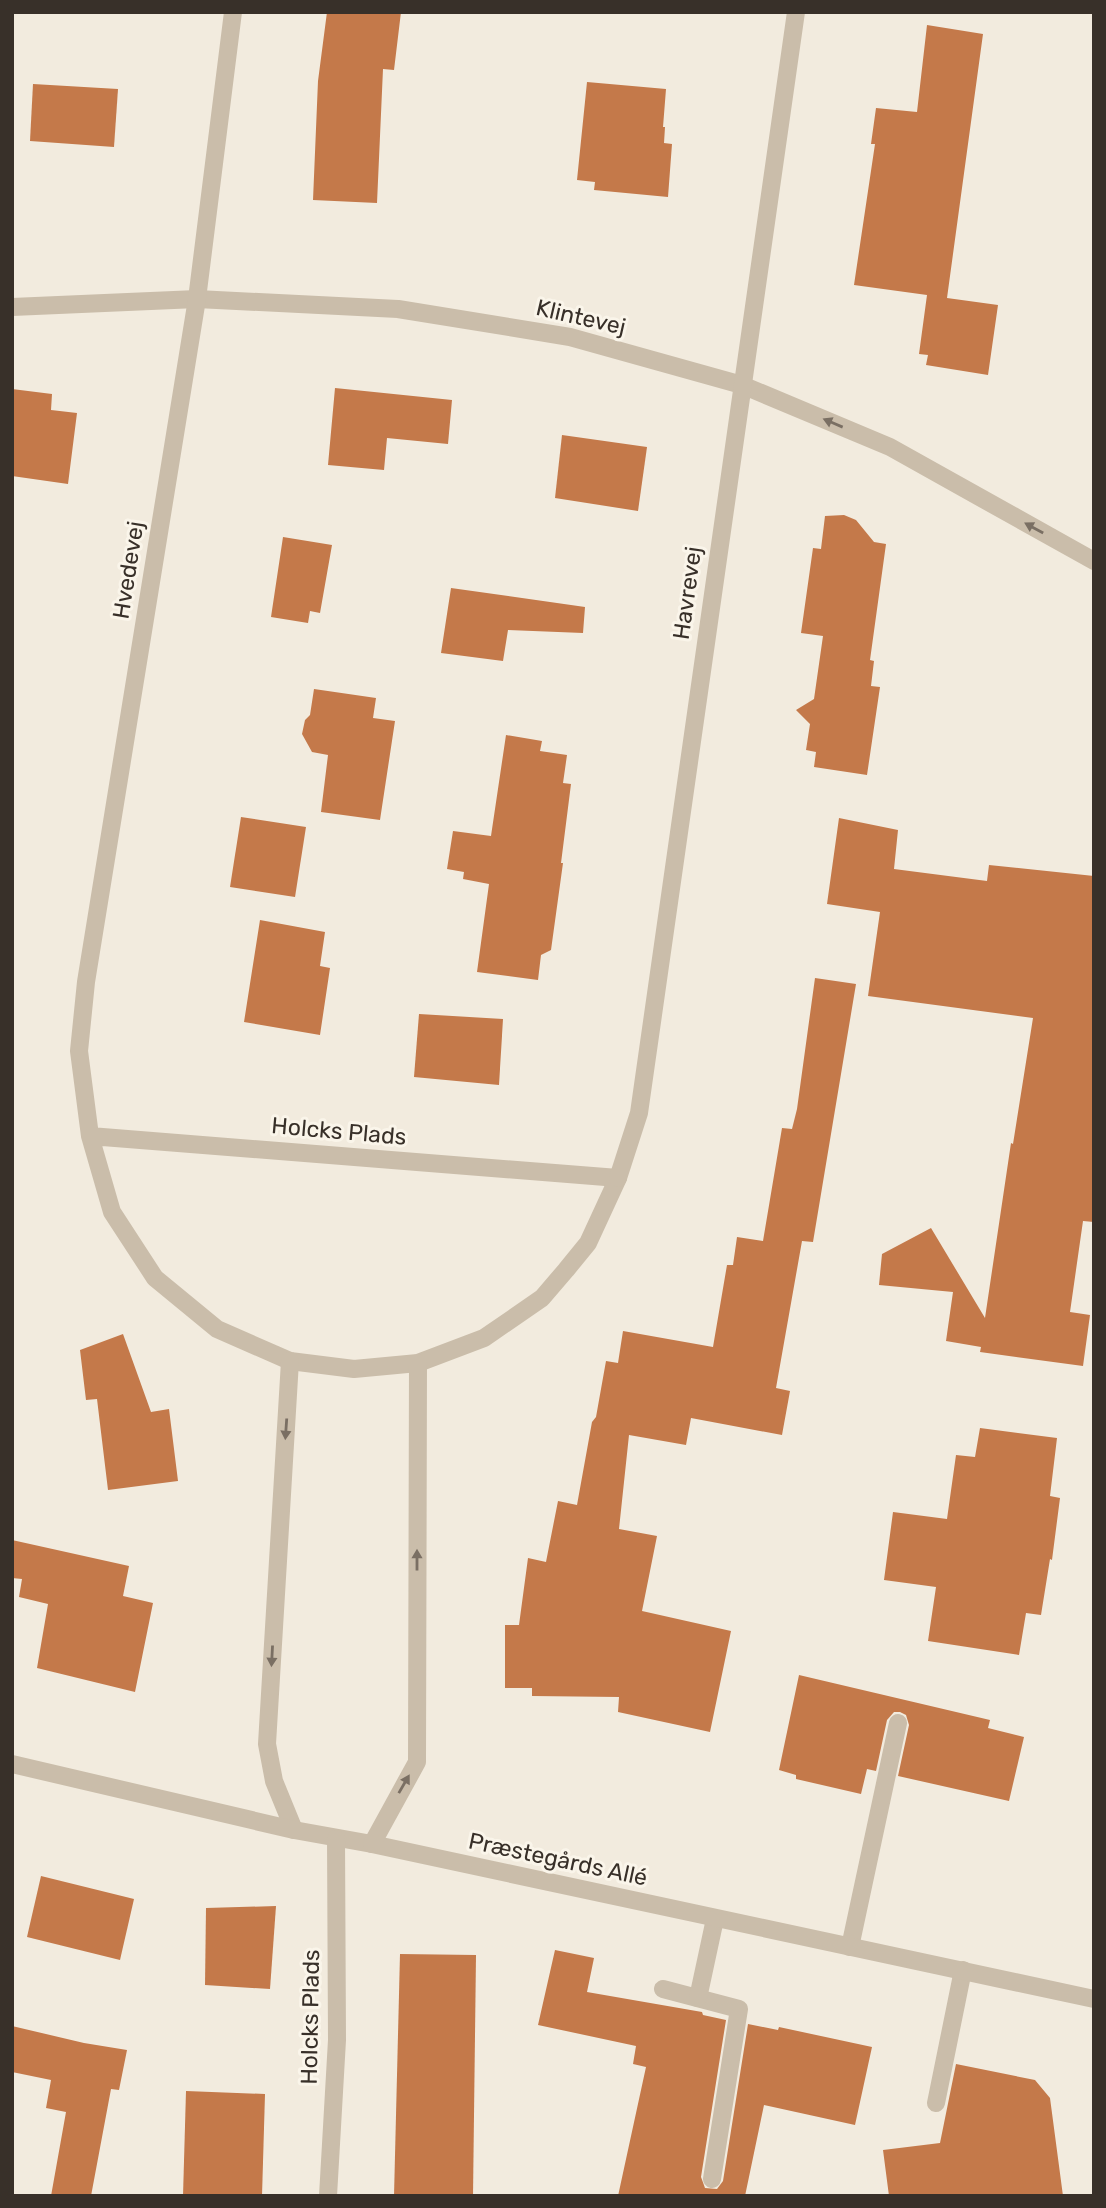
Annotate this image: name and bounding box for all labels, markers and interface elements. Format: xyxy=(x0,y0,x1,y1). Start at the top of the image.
street label: Klintevej xyxy=(533,293,629,341)
one-way arrow xyxy=(822,417,843,428)
street label: Hvedevej xyxy=(106,519,150,621)
one-way arrow xyxy=(1025,522,1044,534)
street label: Havrevej xyxy=(667,545,707,641)
street label: Holcks Plads xyxy=(270,1111,408,1151)
one-way arrow xyxy=(280,1418,291,1440)
one-way arrow xyxy=(411,1549,423,1571)
one-way arrow xyxy=(266,1645,277,1667)
one-way arrow xyxy=(398,1774,410,1794)
street label: Præstegårds Allé xyxy=(466,1826,650,1892)
street label: Holcks Plads xyxy=(295,1949,325,2085)

